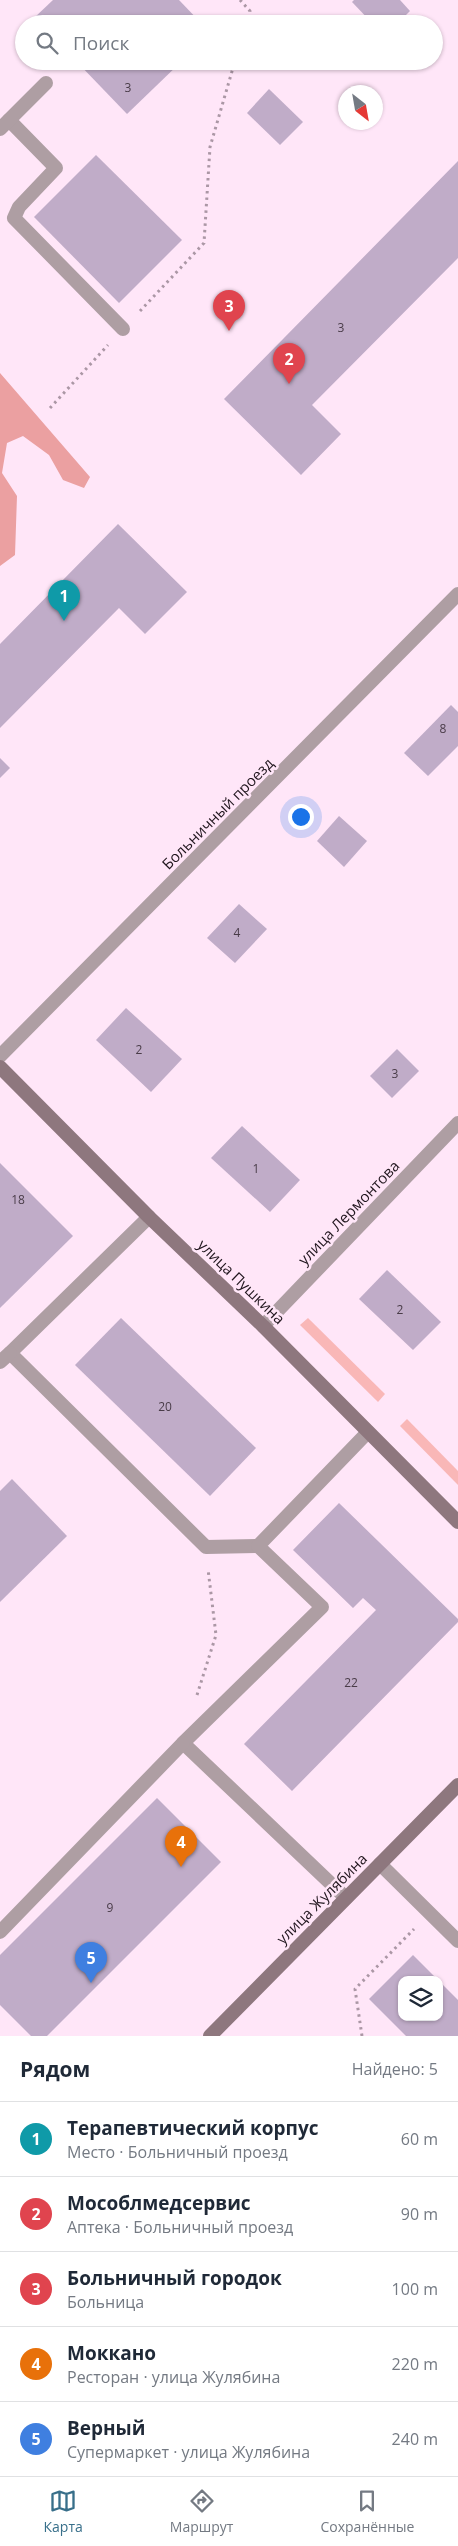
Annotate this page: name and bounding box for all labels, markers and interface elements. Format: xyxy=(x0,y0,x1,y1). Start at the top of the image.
search box xyxy=(15,15,443,70)
icon: search xyxy=(33,29,61,57)
text: Поиск xyxy=(73,30,129,56)
house number: 3 xyxy=(125,79,132,96)
north arrow xyxy=(338,85,383,130)
pin: 3 xyxy=(213,290,245,331)
house number: 3 xyxy=(338,319,345,336)
pin: 2 xyxy=(273,343,305,384)
pin: 1 xyxy=(48,580,80,621)
house number: 8 xyxy=(440,720,447,737)
street label: Больничный проезд xyxy=(157,753,278,873)
your location xyxy=(288,804,314,830)
house number: 4 xyxy=(234,924,241,941)
house number: 2 xyxy=(136,1041,143,1058)
house number: 3 xyxy=(392,1065,399,1082)
street label: улица Лермонтова xyxy=(293,1156,403,1269)
house number: 1 xyxy=(253,1160,259,1177)
house number: 18 xyxy=(11,1191,25,1208)
street label: улица Пушкина xyxy=(194,1234,290,1328)
house number: 2 xyxy=(397,1301,404,1318)
house number: 20 xyxy=(158,1398,172,1415)
house number: 22 xyxy=(344,1674,358,1691)
pin: 4 xyxy=(165,1826,197,1867)
street label: улица Жулябина xyxy=(272,1849,371,1948)
house number: 9 xyxy=(107,1899,114,1916)
pin: 5 xyxy=(75,1942,107,1983)
map controls xyxy=(398,1976,443,2021)
button: layers xyxy=(398,1976,443,2021)
text: Рядом xyxy=(20,2055,90,2083)
text: Найдено: 5 xyxy=(352,2058,438,2080)
text: Терапевтический корпус xyxy=(67,2115,319,2141)
text: 1 xyxy=(31,2128,41,2150)
text: 60 m xyxy=(401,2128,438,2150)
text: Место · Больничный проезд xyxy=(67,2141,288,2163)
text: Мособлмедсервис xyxy=(67,2190,251,2216)
text: 2 xyxy=(31,2203,41,2225)
text: 90 m xyxy=(401,2203,438,2225)
text: Аптека · Больничный проезд xyxy=(67,2216,293,2238)
text: Больничный городок xyxy=(67,2265,282,2291)
text: 3 xyxy=(31,2278,41,2300)
text: 100 m xyxy=(392,2278,438,2300)
text: Больница xyxy=(67,2291,144,2313)
text: Моккано xyxy=(67,2340,156,2366)
text: 4 xyxy=(31,2353,41,2375)
text: 220 m xyxy=(392,2353,438,2375)
text: Ресторан · улица Жулябина xyxy=(67,2366,280,2388)
text: Верный xyxy=(67,2415,145,2441)
text: 5 xyxy=(31,2428,41,2450)
text: 240 m xyxy=(392,2428,438,2450)
text: Супермаркет · улица Жулябина xyxy=(67,2441,310,2463)
tab: Карта xyxy=(44,2487,83,2536)
tab: Маршрут xyxy=(170,2487,233,2536)
tab: Сохранённые xyxy=(320,2487,414,2536)

